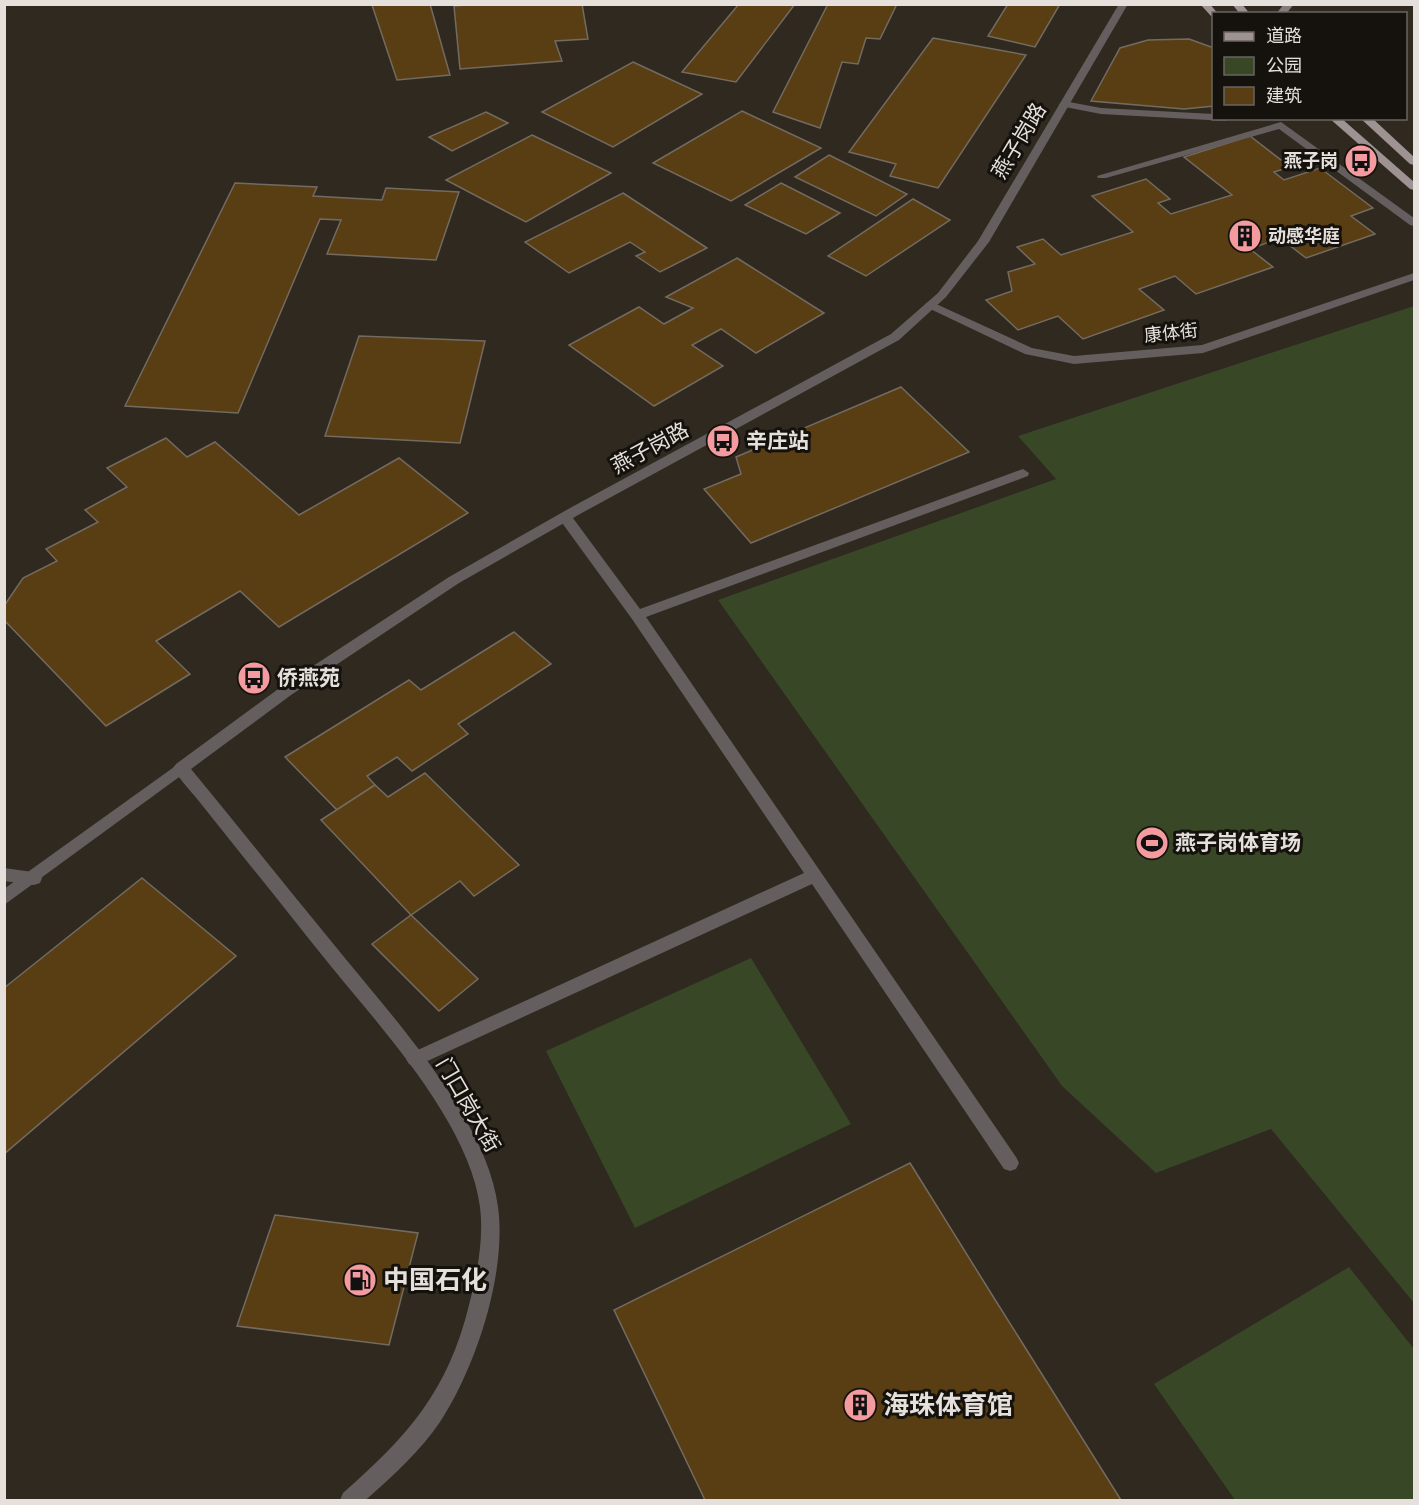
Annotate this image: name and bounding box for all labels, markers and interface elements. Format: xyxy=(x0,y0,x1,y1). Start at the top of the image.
legend xyxy=(1212,12,1407,120)
text: 道路 xyxy=(1266,26,1302,46)
text: 公园 xyxy=(1266,57,1302,76)
text: 建筑 xyxy=(1266,86,1302,106)
street label: 燕子岗路 xyxy=(988,99,1050,183)
bus stop icon: 燕子岗 xyxy=(1343,143,1379,179)
place label: 燕子岗 xyxy=(1284,151,1338,171)
building icon: 动感华庭 xyxy=(1227,218,1263,254)
place label: 动感华庭 xyxy=(1268,226,1340,246)
street label: 康体街 xyxy=(1143,320,1199,346)
street label: 燕子岗路 xyxy=(608,419,692,477)
bus stop icon: 辛庄站 xyxy=(705,423,741,459)
place label: 辛庄站 xyxy=(746,429,809,452)
bus stop icon: 侨燕苑 xyxy=(236,660,272,696)
place label: 侨燕苑 xyxy=(277,667,340,689)
sports icon: 燕子岗体育场 xyxy=(1134,825,1170,861)
place label: 燕子岗体育场 xyxy=(1175,831,1301,854)
street label: 门口岗大街 xyxy=(432,1054,504,1156)
fuel station icon: 中国石化 xyxy=(342,1262,378,1298)
place label: 中国石化 xyxy=(383,1266,487,1294)
building icon: 海珠体育馆 xyxy=(842,1387,878,1423)
place label: 海珠体育馆 xyxy=(883,1391,1013,1419)

